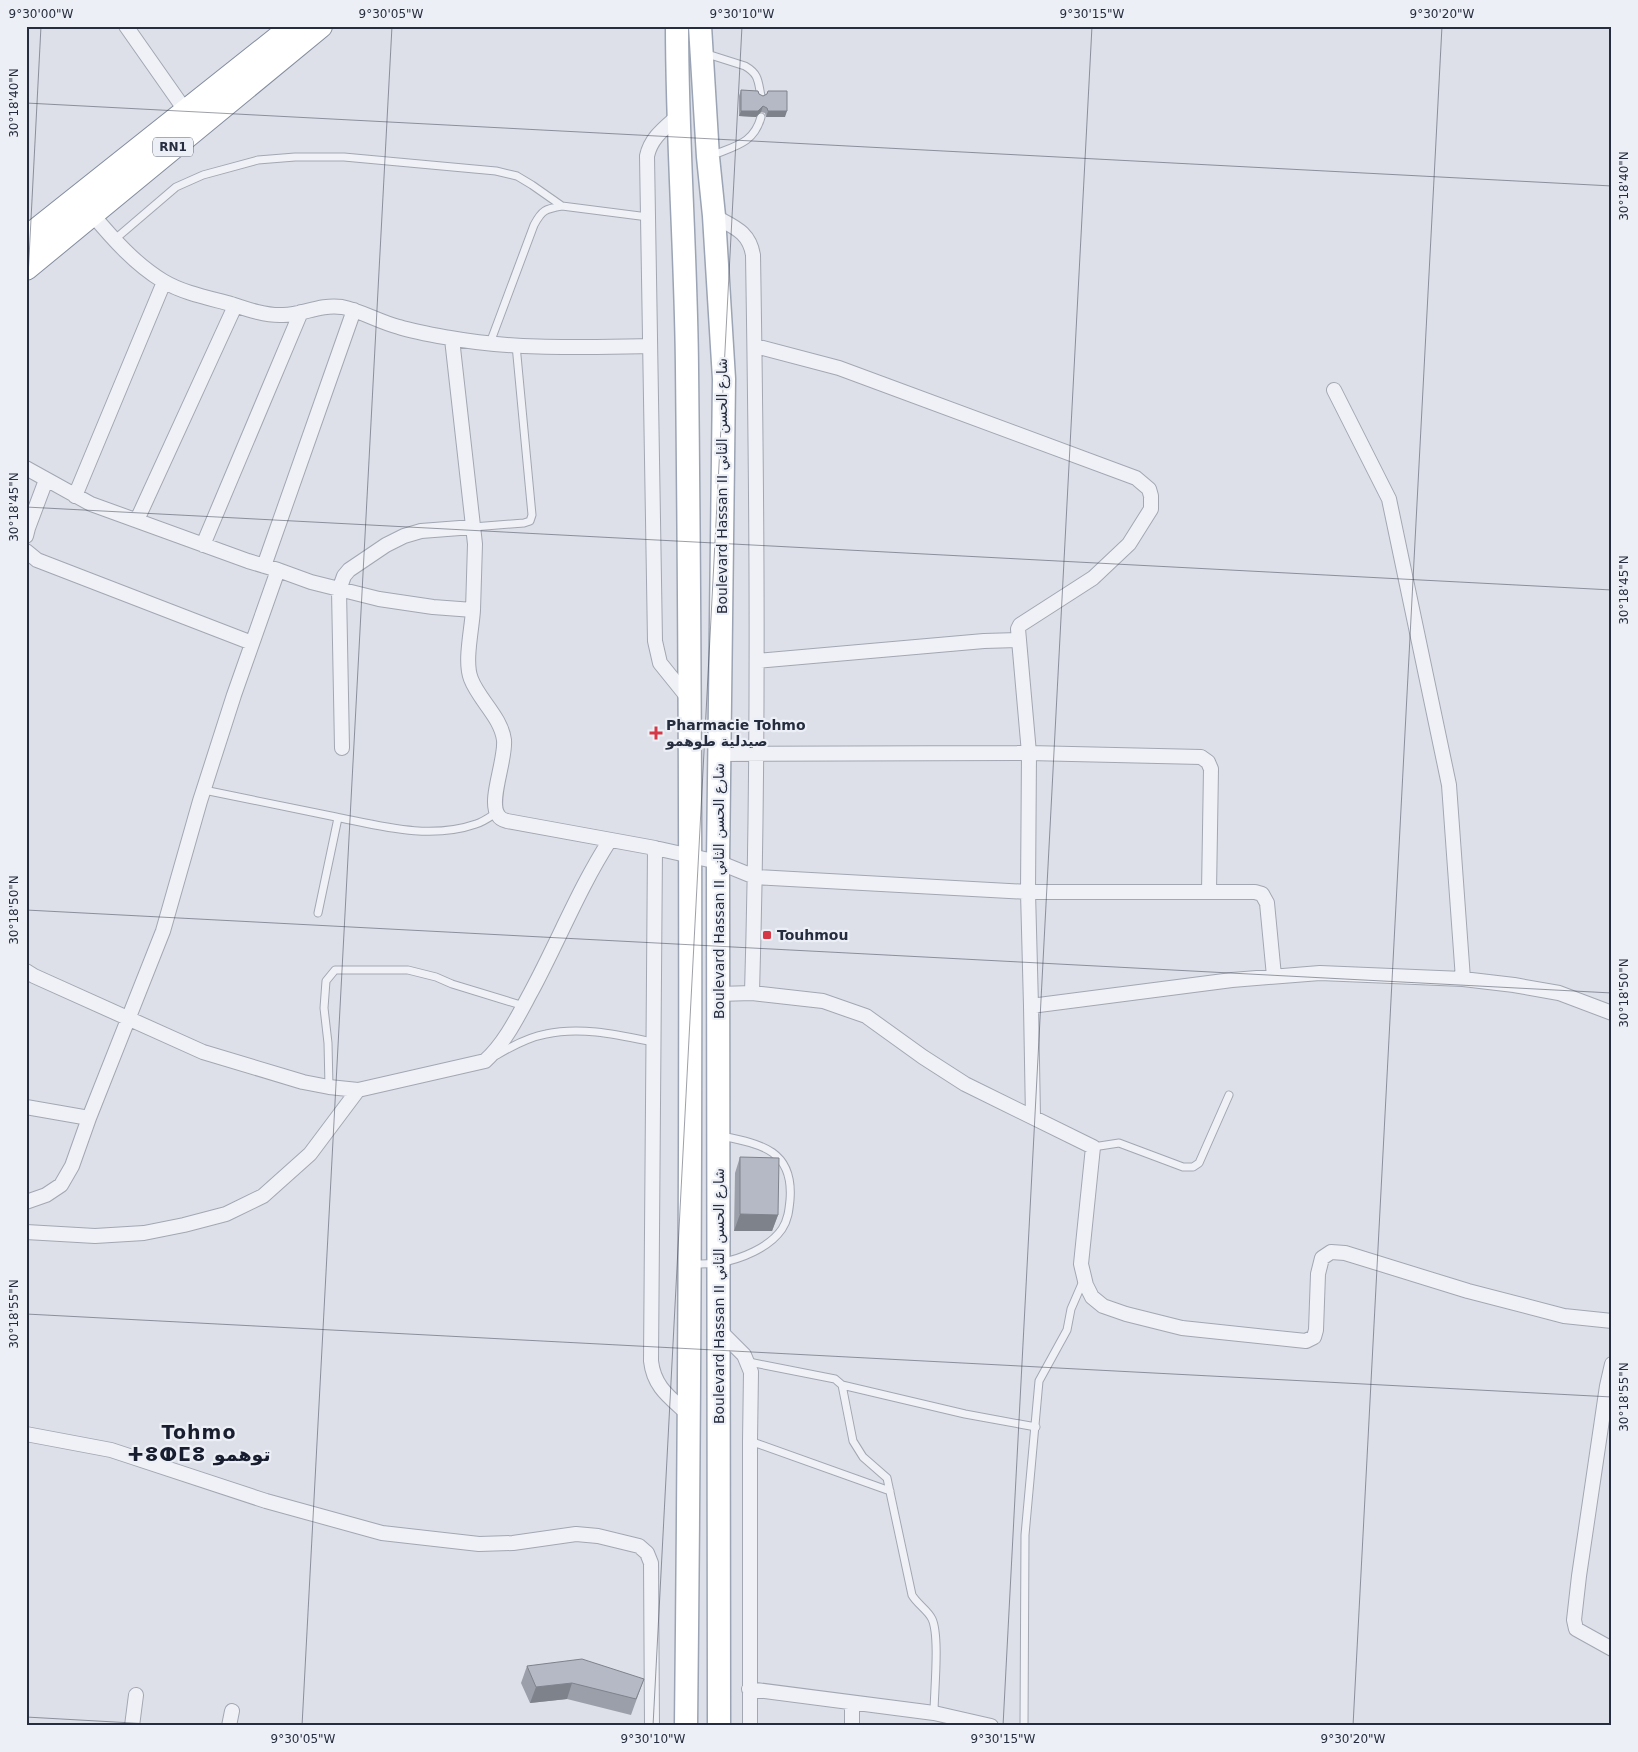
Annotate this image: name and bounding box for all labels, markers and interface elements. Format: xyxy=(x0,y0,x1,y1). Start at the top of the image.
text: 9°30'00"W xyxy=(9,7,74,21)
text: 9°30'05"W xyxy=(359,7,424,21)
text: 9°30'10"W xyxy=(710,7,775,21)
text: 9°30'15"W xyxy=(1060,7,1125,21)
text: 9°30'20"W xyxy=(1410,7,1475,21)
text: 30°18'40"N xyxy=(7,68,21,138)
road number: RN1 xyxy=(153,138,193,156)
text: 30°18'40"N xyxy=(1617,151,1631,221)
street label: Boulevard Hassan II شارع الحسن الثاني xyxy=(714,358,731,614)
text: 30°18'45"N xyxy=(7,472,21,542)
text: 30°18'45"N xyxy=(1617,555,1631,625)
place label: Pharmacie Tohmo صيدلية طوهمو xyxy=(665,717,806,750)
marker: Pharmacie Tohmo صيدلية طوهمو xyxy=(650,727,662,739)
street label: Boulevard Hassan II شارع الحسن الثاني xyxy=(711,763,728,1019)
text: 30°18'50"N xyxy=(7,875,21,945)
place label: Touhmou xyxy=(777,927,848,943)
marker: Touhmou xyxy=(761,929,773,941)
text: 30°18'50"N xyxy=(1617,958,1631,1028)
street label: Boulevard Hassan II شارع الحسن الثاني xyxy=(711,1168,728,1424)
text: 30°18'55"N xyxy=(7,1279,21,1349)
text: 30°18'55"N xyxy=(1617,1362,1631,1432)
district label: Tohmo ⵜⵓⵀⵎⵓ توهمو xyxy=(127,1421,271,1466)
text: 9°30'05"W xyxy=(271,1732,336,1746)
text: 9°30'10"W xyxy=(621,1732,686,1746)
text: 9°30'15"W xyxy=(971,1732,1036,1746)
text: 9°30'20"W xyxy=(1321,1732,1386,1746)

